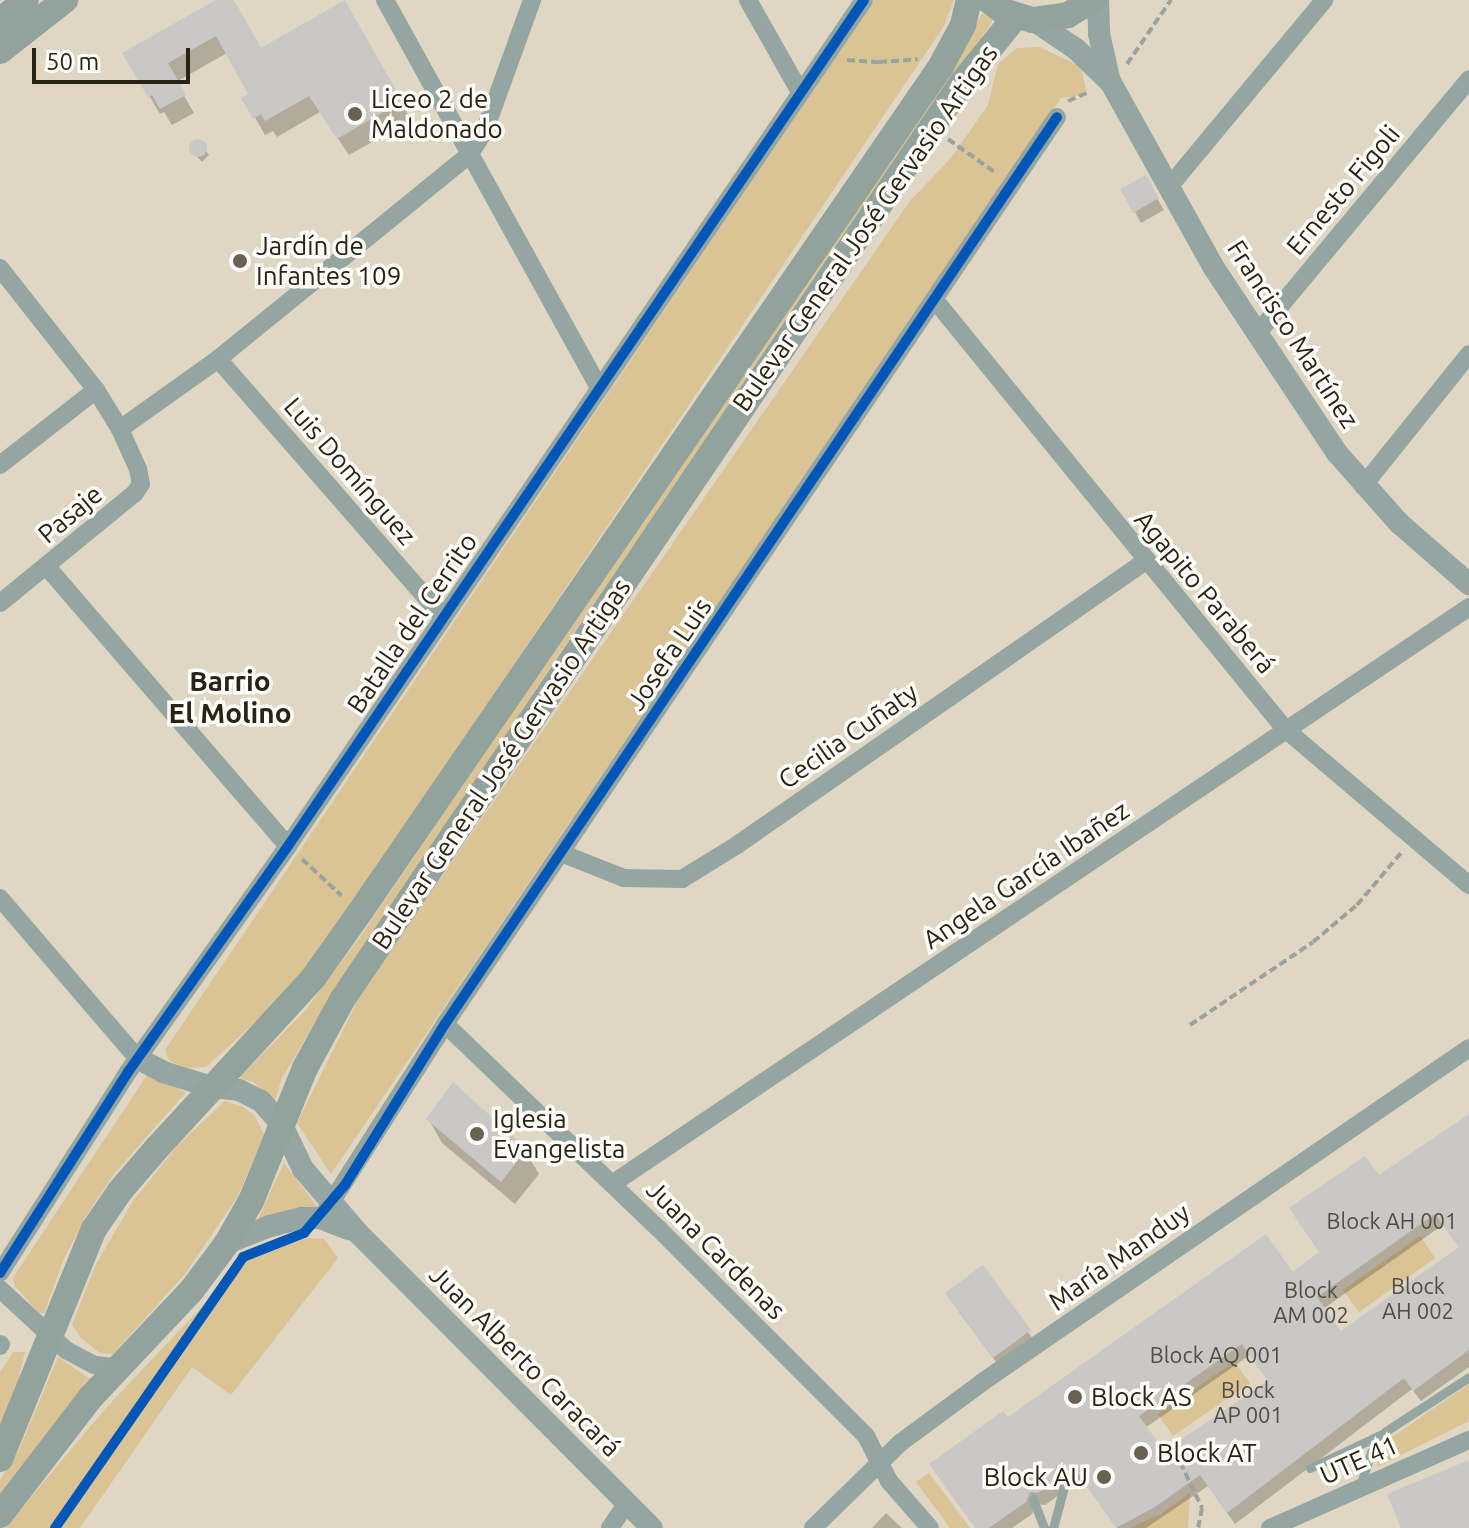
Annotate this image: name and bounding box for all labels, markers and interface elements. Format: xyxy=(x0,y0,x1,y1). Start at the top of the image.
scale bar xyxy=(36,32,194,82)
street label: Bulevar General José Gervasio Artigas xyxy=(726,39,1004,417)
text: 50 m xyxy=(46,48,99,75)
place label: Liceo 2 de Maldonado xyxy=(371,83,503,144)
marker: Liceo 2 de Maldonado xyxy=(346,105,364,123)
street label: Ernesto Figoli xyxy=(1280,119,1406,261)
place label: Jardín de Infantes 109 xyxy=(256,230,401,292)
street label: Francisco Martínez xyxy=(1221,234,1365,434)
marker: Jardín de Infantes 109 xyxy=(231,252,249,270)
street label: Luis Domínguez xyxy=(278,391,422,551)
street label: Pasaje xyxy=(32,478,108,550)
street label: Agapito Paraberá xyxy=(1128,504,1282,680)
street label: Batalla del Cerrito xyxy=(340,527,484,719)
street label: Bulevar General José Gervasio Artigas xyxy=(365,573,637,955)
street label: Josefa Luis xyxy=(620,592,718,716)
district label: Barrio El Molino xyxy=(168,664,292,730)
street label: Cecilia Cuñaty xyxy=(772,677,924,795)
street label: Angela García Ibañez xyxy=(917,794,1135,956)
place label: Iglesia Evangelista xyxy=(493,1103,625,1164)
marker: Iglesia Evangelista xyxy=(468,1125,486,1143)
street label: Juana Cardenas xyxy=(640,1174,792,1326)
street label: María Manduy xyxy=(1043,1197,1195,1317)
house number: Block AH 001 xyxy=(1327,1208,1457,1234)
street label: Juan Alberto Caracará xyxy=(423,1259,627,1463)
house number: Block AH 002 xyxy=(1382,1272,1454,1324)
house number: Block AM 002 xyxy=(1273,1276,1349,1328)
house number: Block AQ 001 xyxy=(1150,1342,1282,1368)
house number: Block AP 001 xyxy=(1213,1376,1283,1428)
place label: Block AS xyxy=(1091,1381,1192,1413)
marker: Block AS xyxy=(1066,1388,1084,1406)
street label: UTE 41 xyxy=(1315,1429,1403,1491)
place label: Block AT xyxy=(1157,1437,1257,1469)
marker: Block AT xyxy=(1132,1444,1150,1462)
place label: Block AU xyxy=(984,1461,1088,1493)
marker: Block AU xyxy=(1095,1468,1113,1486)

